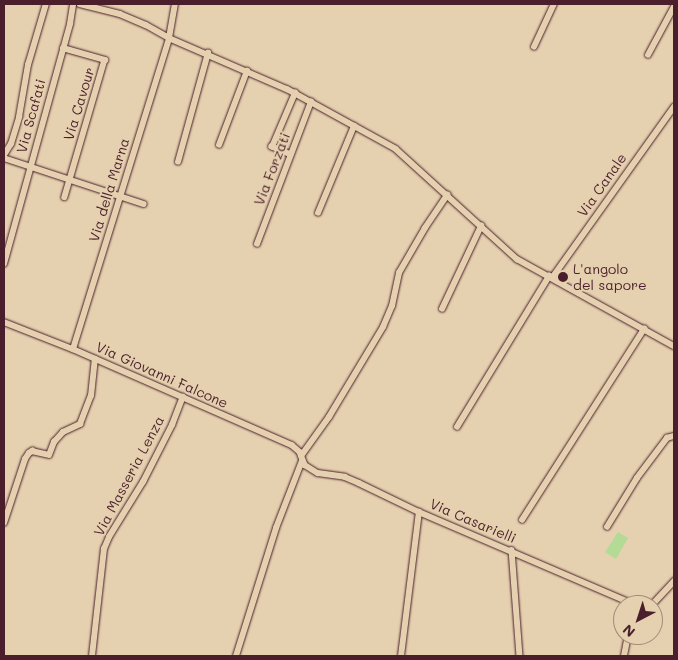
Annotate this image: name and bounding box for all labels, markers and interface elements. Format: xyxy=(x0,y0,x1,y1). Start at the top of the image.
street label: Via Cavour xyxy=(60,65,98,143)
street label: Via Scafati xyxy=(13,77,49,155)
street label: Via Forzati xyxy=(250,130,294,208)
street label: Via della Marna xyxy=(85,136,133,244)
street label: Via Canale xyxy=(574,150,630,220)
place label: L'angolo del sapore xyxy=(573,261,647,294)
marker: L'angolo del sapore xyxy=(557,271,569,283)
street label: Via Giovanni Falcone xyxy=(93,338,231,412)
street label: Via Masseria Lenza xyxy=(90,413,168,539)
street label: Via Casarielli xyxy=(427,495,519,547)
north arrow xyxy=(613,595,663,645)
text: N xyxy=(619,620,639,642)

